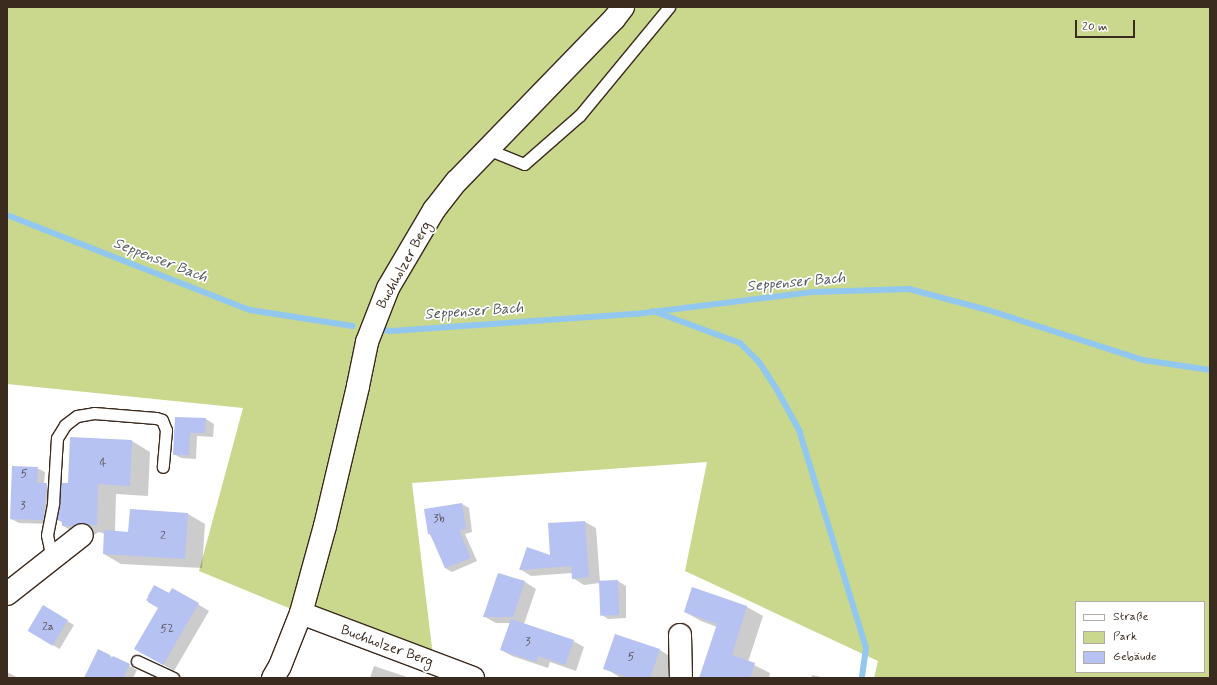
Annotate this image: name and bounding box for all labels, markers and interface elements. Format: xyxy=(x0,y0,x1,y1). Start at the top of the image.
scale bar xyxy=(1077,12,1137,38)
text: 20 m xyxy=(1082,19,1108,35)
street label: Buchholzer Berg xyxy=(373,218,435,312)
water label: Seppenser Bach xyxy=(110,235,210,287)
water label: Seppenser Bach xyxy=(746,270,846,296)
water label: Seppenser Bach xyxy=(424,300,524,324)
house number: 4 xyxy=(100,457,106,471)
house number: 5 xyxy=(20,468,28,482)
house number: 3 xyxy=(20,500,26,514)
house number: 3b xyxy=(433,513,445,527)
house number: 2 xyxy=(160,530,166,544)
legend xyxy=(1075,601,1205,673)
text: Straße xyxy=(1113,609,1148,625)
house number: 2a xyxy=(42,621,54,635)
street label: Buchholzer Berg xyxy=(338,621,436,671)
house number: 52 xyxy=(160,623,174,637)
text: Park xyxy=(1113,629,1137,645)
house number: 3 xyxy=(525,636,531,650)
text: Gebäude xyxy=(1113,649,1156,665)
house number: 5 xyxy=(627,651,635,665)

